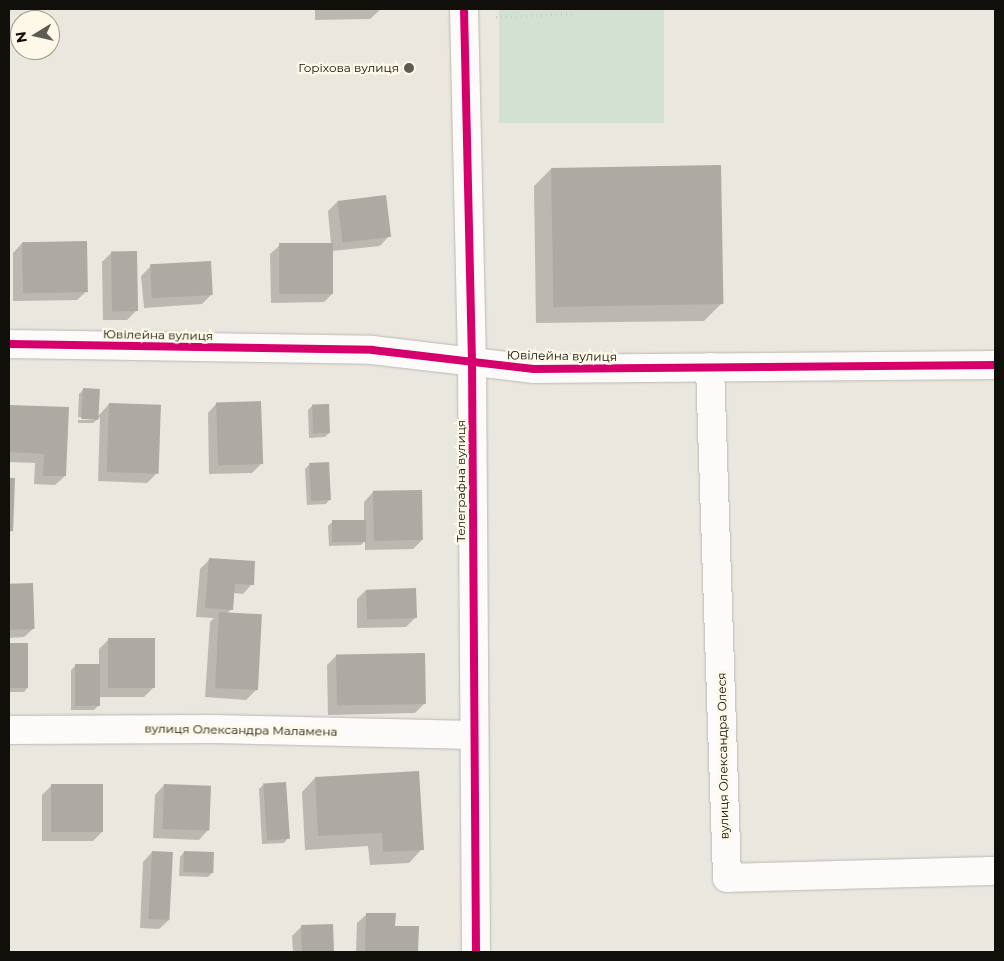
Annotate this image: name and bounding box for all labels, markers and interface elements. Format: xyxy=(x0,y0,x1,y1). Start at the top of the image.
north arrow xyxy=(10,10,60,60)
text: N xyxy=(11,30,31,44)
place label: Горіхова вулиця xyxy=(298,61,399,75)
marker: Горіхова вулиця xyxy=(403,62,415,74)
street label: Ювілейна вулиця xyxy=(103,327,213,343)
street label: Ювілейна вулиця xyxy=(507,348,617,364)
street label: Телеграфна вулиця xyxy=(454,420,468,542)
street label: вулиця Олександра Олеся xyxy=(714,672,732,840)
street label: вулиця Олександра Маламена xyxy=(144,721,338,739)

